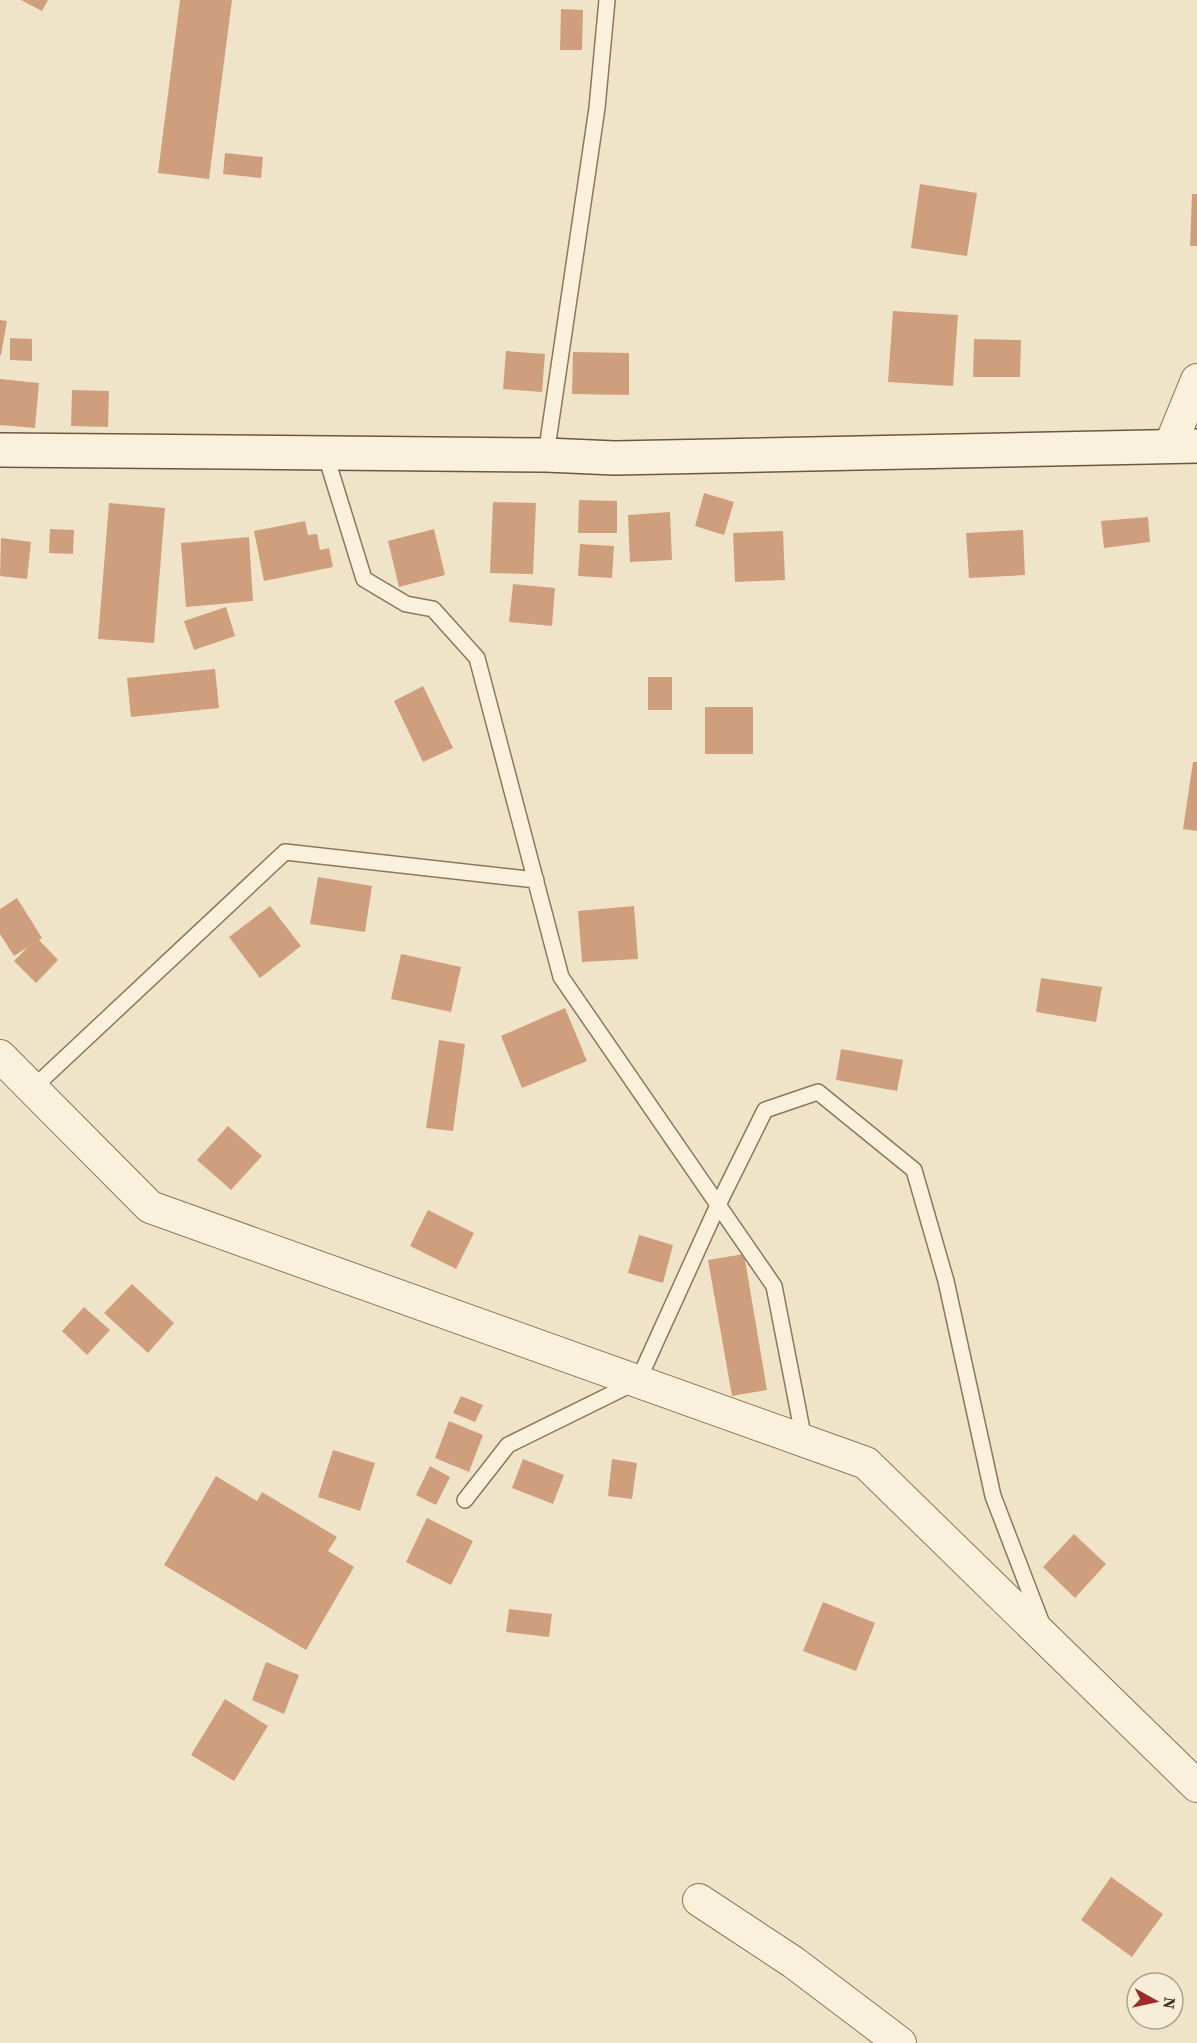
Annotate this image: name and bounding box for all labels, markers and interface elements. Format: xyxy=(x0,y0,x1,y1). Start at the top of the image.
north arrow xyxy=(1125,1971,1185,2031)
text: N xyxy=(1158,1996,1182,2011)

